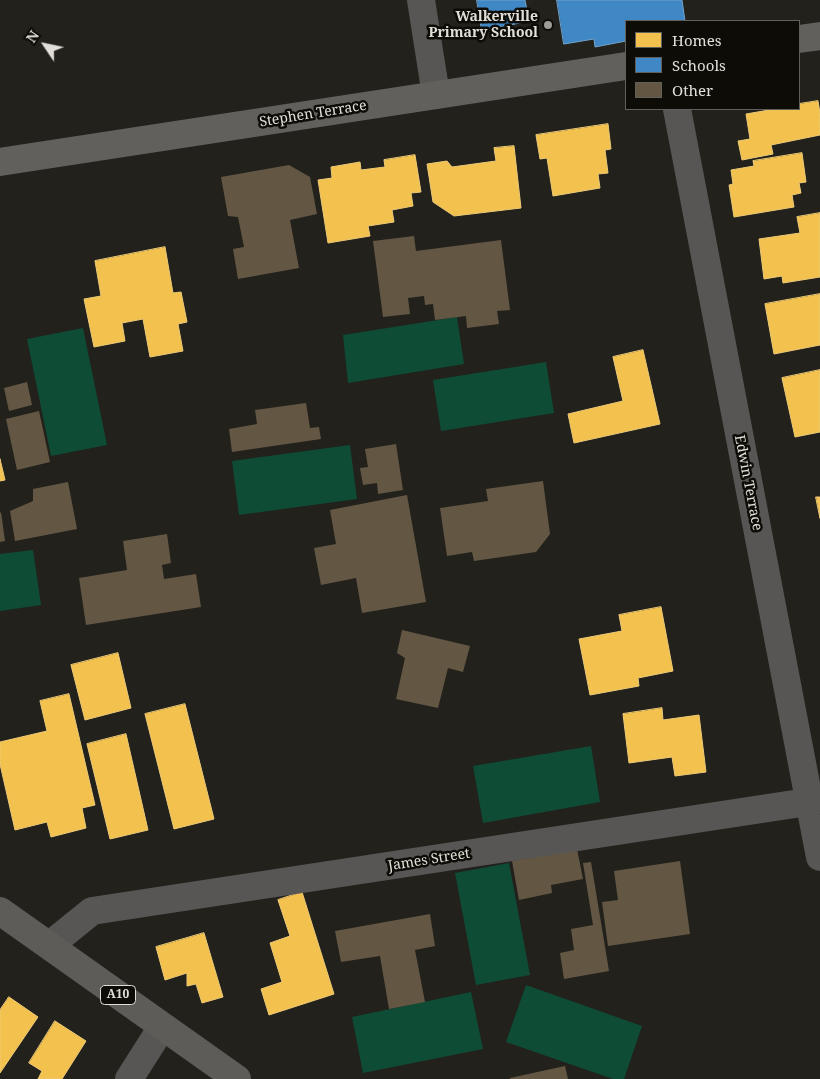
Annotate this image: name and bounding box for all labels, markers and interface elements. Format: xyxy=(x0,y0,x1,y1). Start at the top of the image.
place label: Walkerville Primary School xyxy=(429,9,538,41)
marker: Walkerville Primary School xyxy=(542,19,554,31)
north arrow xyxy=(20,20,70,70)
legend xyxy=(625,20,800,110)
text: N xyxy=(21,26,43,46)
text: Homes xyxy=(672,30,722,50)
text: Schools xyxy=(672,55,726,75)
text: Other xyxy=(672,80,713,100)
street label: Stephen Terrace xyxy=(258,97,368,131)
street label: Edwin Terrace xyxy=(730,434,766,532)
street label: James Street xyxy=(387,845,471,875)
road number: A10 xyxy=(100,986,136,1004)

